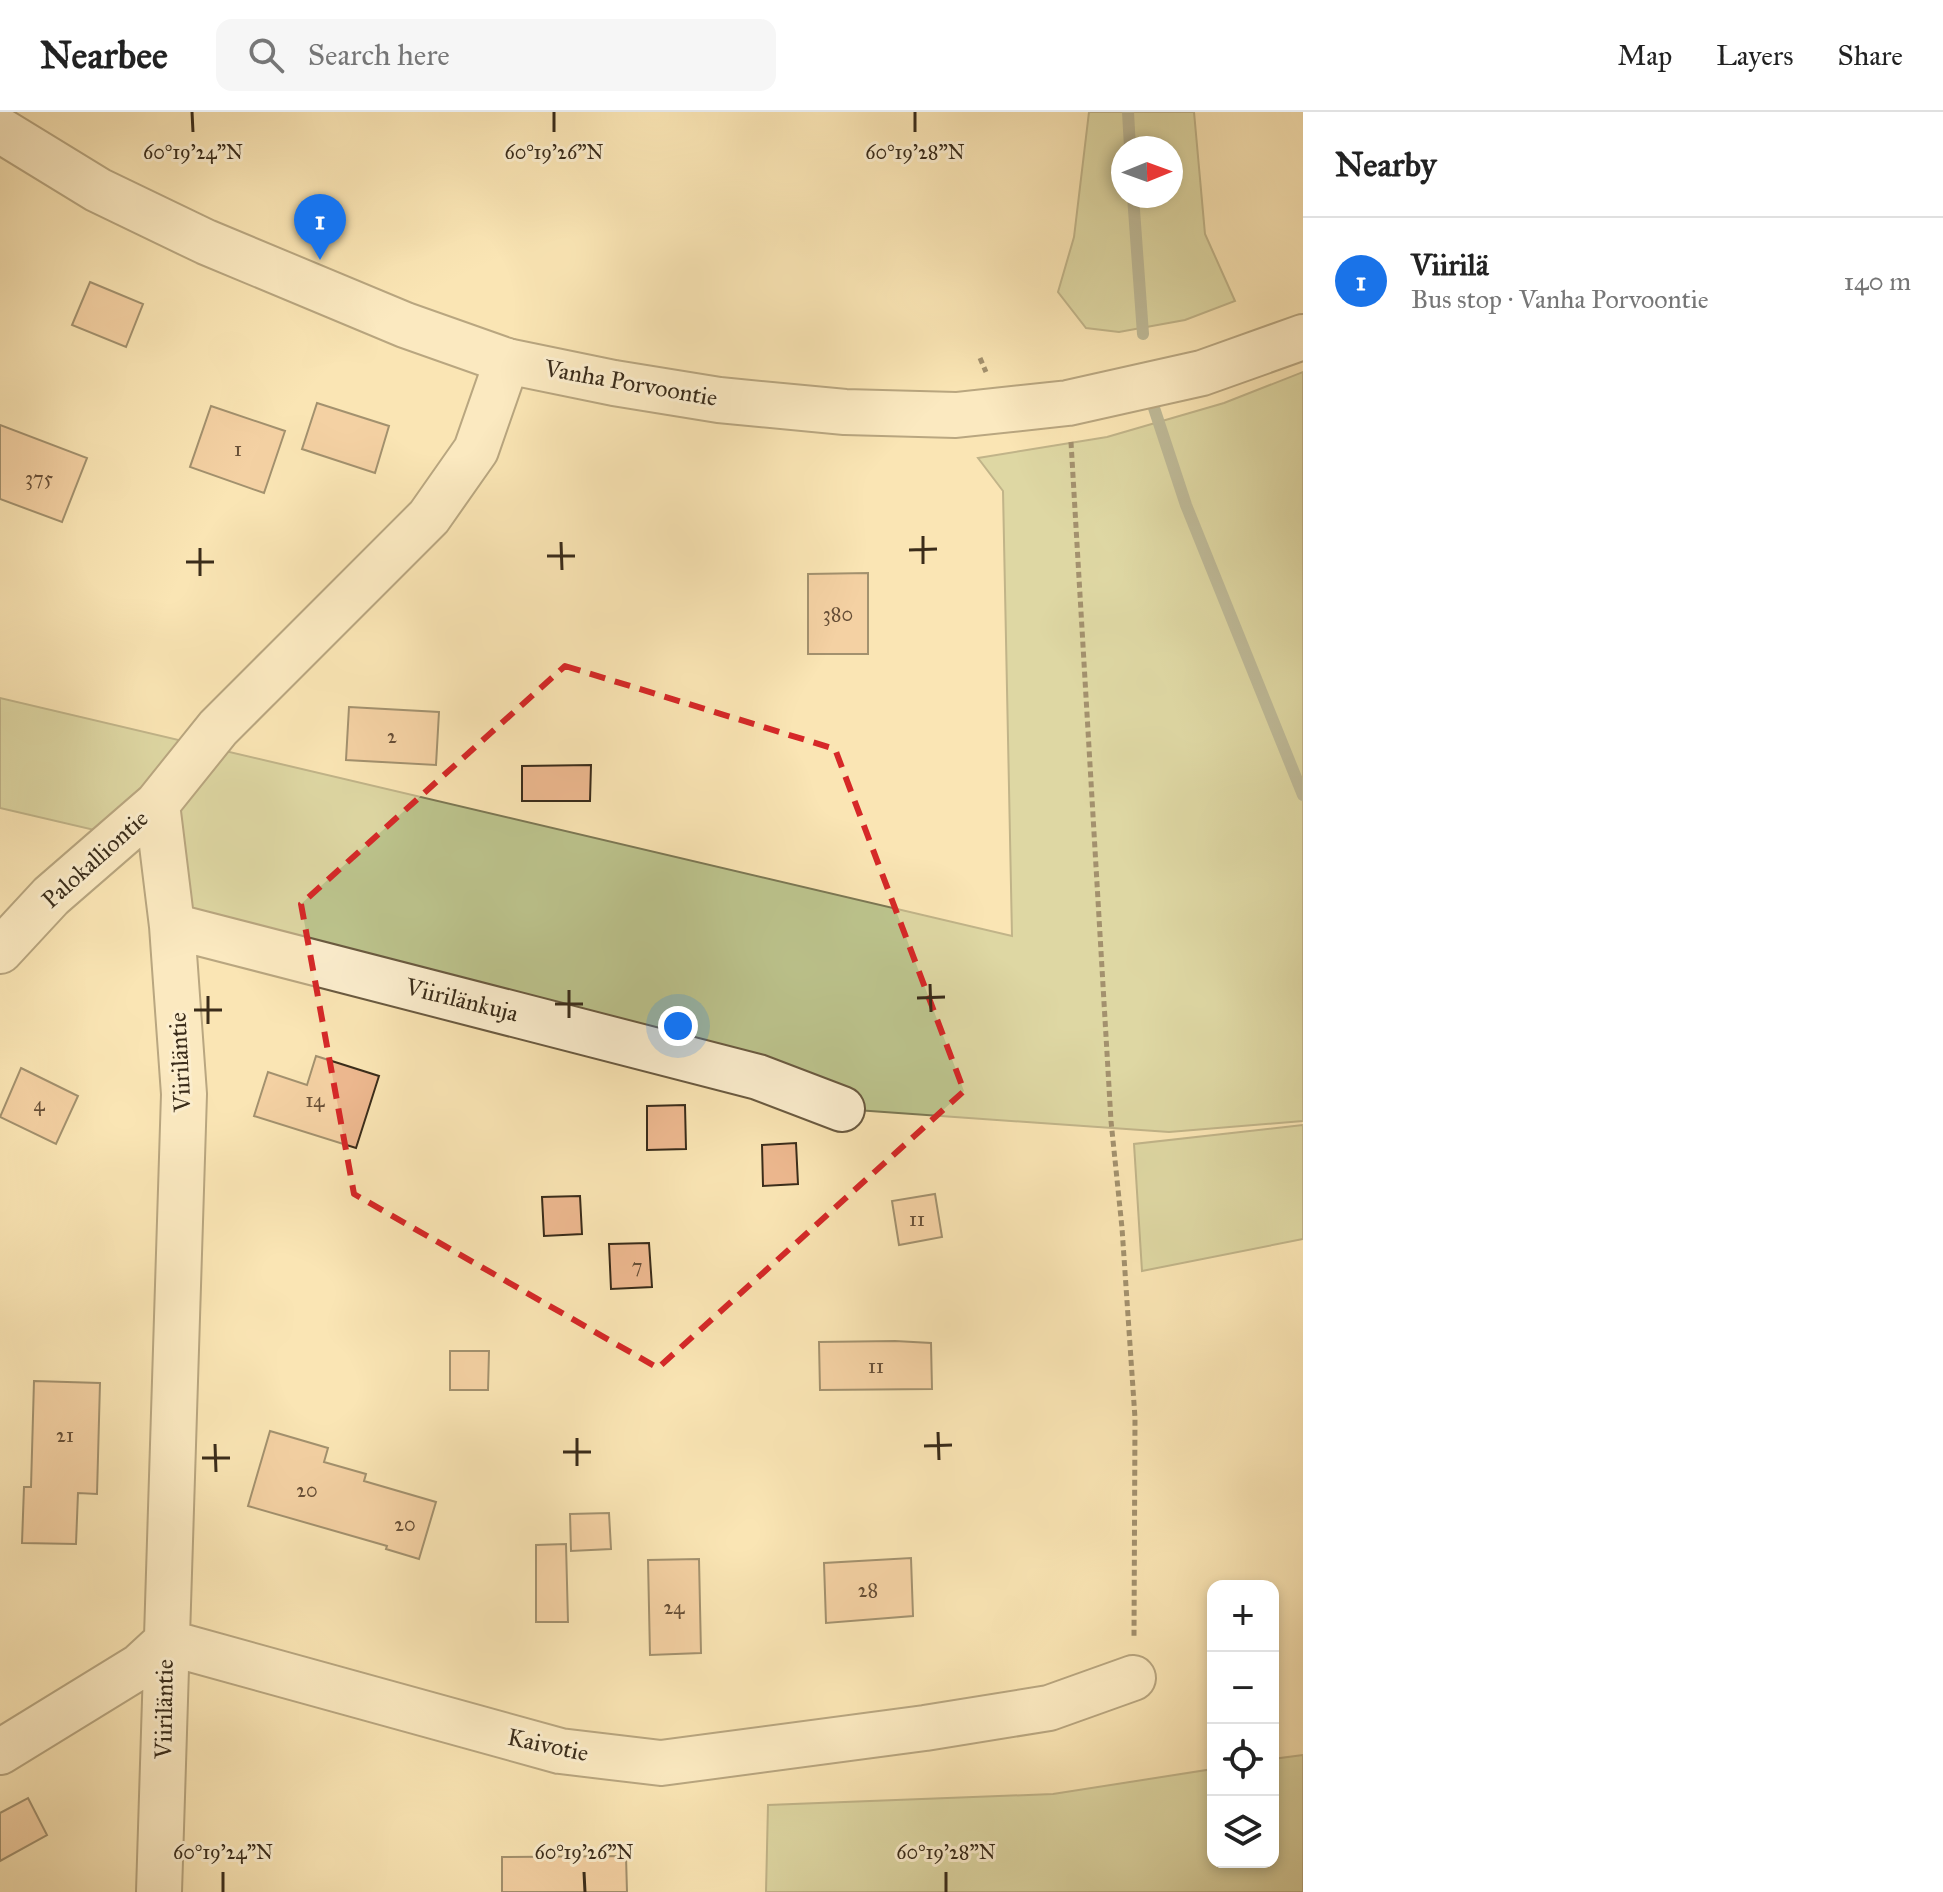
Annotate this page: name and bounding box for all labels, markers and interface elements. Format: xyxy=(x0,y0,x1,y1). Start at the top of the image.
search box xyxy=(216,19,776,91)
text: Nearbee xyxy=(40,32,168,78)
icon: search xyxy=(244,33,288,77)
text: Search here xyxy=(308,37,450,73)
text: Map xyxy=(1617,38,1672,73)
text: Layers xyxy=(1716,38,1794,73)
text: Share xyxy=(1838,38,1903,73)
north arrow xyxy=(1111,136,1183,208)
text: 60°19'24"N xyxy=(143,140,243,164)
text: 60°19'26"N xyxy=(504,140,604,164)
text: 60°19'28"N xyxy=(865,140,965,164)
text: Nearby xyxy=(1335,144,1437,185)
pin: 1 xyxy=(294,194,346,260)
text: Viirilä xyxy=(1411,247,1489,283)
text: 1 xyxy=(1356,265,1366,297)
text: 140 m xyxy=(1844,265,1911,297)
text: Bus stop · Vanha Porvoontie xyxy=(1411,283,1709,315)
street label: Vanha Porvoontie xyxy=(541,353,720,413)
house number: 1 xyxy=(234,437,242,461)
house number: 375 xyxy=(25,466,53,490)
house number: 380 xyxy=(823,602,853,626)
house number: 2 xyxy=(387,724,397,748)
street label: Palokalliontie xyxy=(36,803,154,915)
street label: Viirilänkuja xyxy=(402,971,522,1029)
your location xyxy=(658,1006,698,1046)
street label: Viiriläntie xyxy=(162,1011,198,1114)
house number: 14 xyxy=(305,1088,325,1112)
house number: 4 xyxy=(33,1092,45,1116)
house number: 11 xyxy=(909,1207,925,1231)
house number: 7 xyxy=(632,1254,642,1278)
house number: 11 xyxy=(868,1354,884,1378)
house number: 21 xyxy=(56,1423,74,1447)
house number: 20 xyxy=(296,1478,318,1502)
house number: 20 xyxy=(394,1512,416,1536)
house number: 28 xyxy=(858,1578,878,1602)
map controls xyxy=(1207,1580,1279,1868)
button: + xyxy=(1207,1580,1279,1652)
house number: 24 xyxy=(663,1595,685,1619)
button: − xyxy=(1207,1652,1279,1724)
street label: Viiriläntie xyxy=(148,1659,180,1760)
street label: Kaivotie xyxy=(505,1722,591,1768)
button: locate xyxy=(1207,1724,1279,1796)
button: layers xyxy=(1207,1796,1279,1868)
text: 60°19'24"N xyxy=(173,1840,273,1864)
text: 60°19'26"N xyxy=(534,1840,634,1864)
text: 60°19'28"N xyxy=(896,1840,996,1864)

